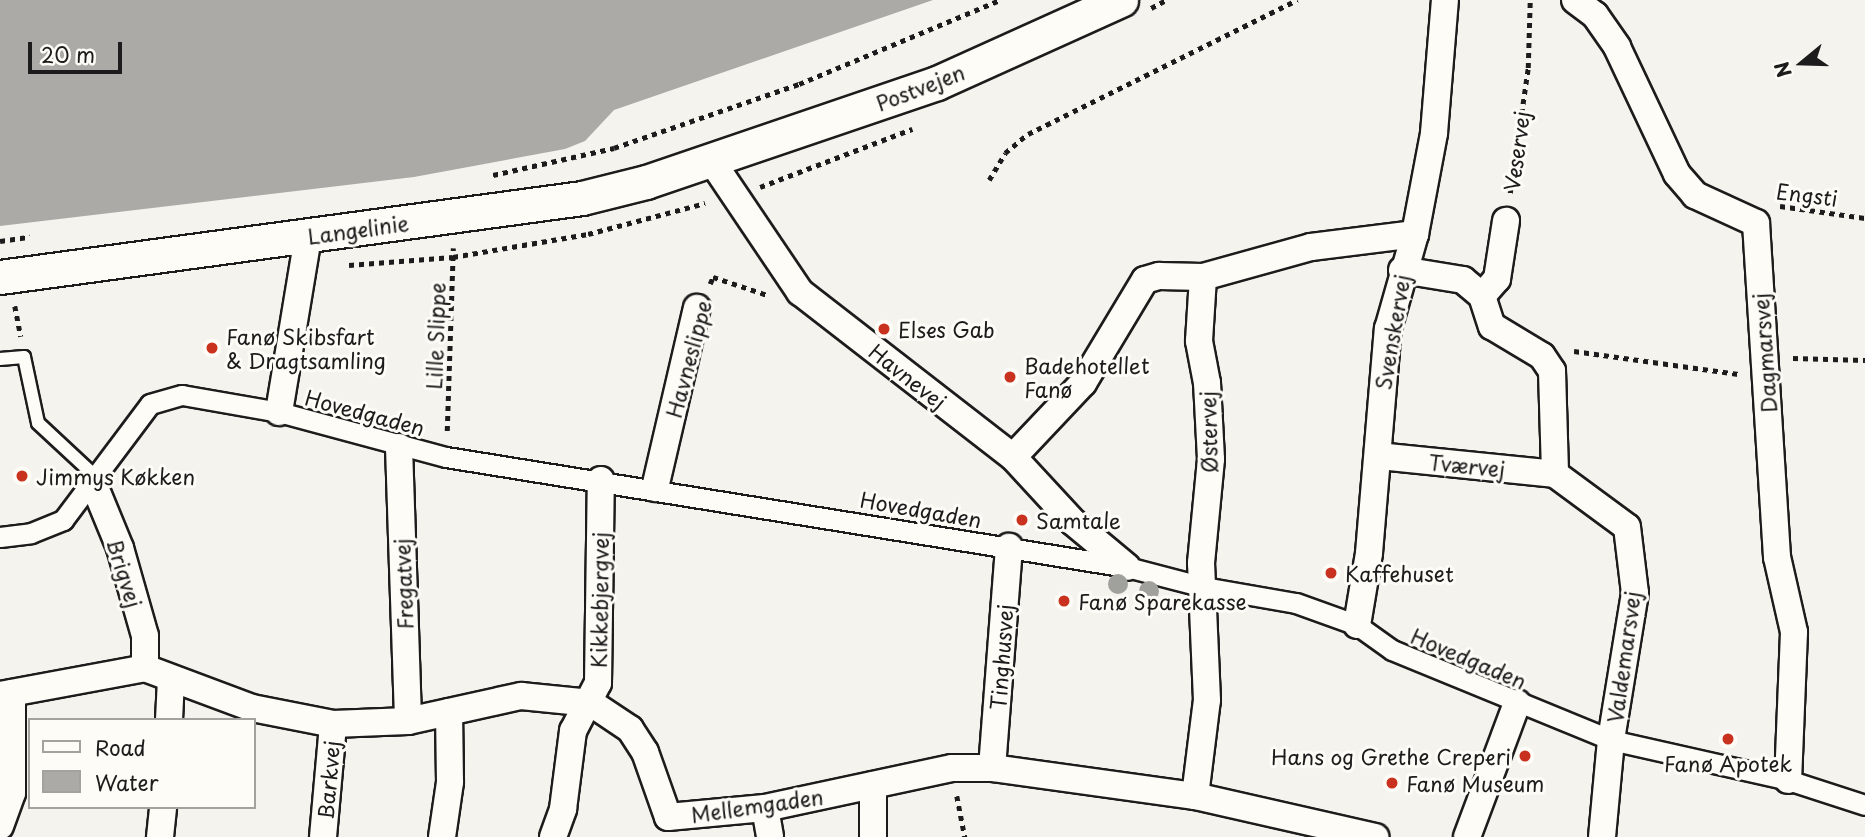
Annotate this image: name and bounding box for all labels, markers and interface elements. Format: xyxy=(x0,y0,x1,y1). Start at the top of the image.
scale bar xyxy=(32,28,126,72)
north arrow xyxy=(1767,28,1837,98)
text: 20 m xyxy=(41,38,95,70)
text: N xyxy=(1766,58,1798,82)
street label: Postvejen xyxy=(872,59,968,115)
street label: Veservej xyxy=(1498,109,1534,193)
street label: Engsti xyxy=(1775,178,1839,210)
street label: Langelinie xyxy=(306,209,410,249)
street label: Svenskervej xyxy=(1369,273,1415,391)
street label: Lille Slippe xyxy=(421,282,449,390)
street label: Dagmarsvej xyxy=(1747,292,1781,414)
street label: Havneslippe xyxy=(660,298,716,420)
place label: Elses Gab xyxy=(898,316,996,342)
marker: Elses Gab xyxy=(876,321,892,337)
place label: Fanø Skibsfart & Dragtsamling xyxy=(226,323,386,373)
street label: Havnevej xyxy=(864,338,952,414)
marker: Fanø Skibsfart & Dragtsamling xyxy=(204,340,220,356)
place label: Badehotellet Fanø xyxy=(1024,352,1149,402)
marker: Badehotellet Fanø xyxy=(1002,369,1018,385)
street label: Hovedgaden xyxy=(302,384,428,440)
street label: Østervej xyxy=(1195,391,1221,473)
street label: Tværvej xyxy=(1428,448,1506,482)
place label: Jimmys Køkken xyxy=(36,463,195,489)
marker: Jimmys Køkken xyxy=(14,468,30,484)
street label: Hovedgaden xyxy=(858,486,984,532)
place label: Samtale xyxy=(1036,507,1121,533)
marker: Samtale xyxy=(1014,512,1030,528)
street label: Kikkebjergvej xyxy=(585,532,613,668)
street label: Brigvej xyxy=(103,536,147,610)
street label: Fregatvej xyxy=(389,538,417,630)
place label: Kaffehuset xyxy=(1345,560,1454,586)
marker: Kaffehuset xyxy=(1323,565,1339,581)
place label: Fanø Sparekasse xyxy=(1078,588,1246,614)
street label: Valdemarsvej xyxy=(1601,590,1645,724)
marker: Fanø Sparekasse xyxy=(1056,593,1072,609)
street label: Tinghusvej xyxy=(985,603,1017,711)
street label: Hovedgaden xyxy=(1408,622,1530,694)
legend xyxy=(28,718,256,809)
text: Road xyxy=(95,731,146,763)
marker: Fanø Apotek xyxy=(1720,731,1736,747)
street label: Barkvej xyxy=(312,740,344,820)
place label: Hans og Grethe Creperi xyxy=(1269,743,1511,769)
marker: Hans og Grethe Creperi xyxy=(1517,748,1533,764)
place label: Fanø Apotek xyxy=(1664,750,1792,776)
text: Water xyxy=(95,766,158,798)
place label: Fanø Museum xyxy=(1406,770,1543,796)
marker: Fanø Museum xyxy=(1384,775,1400,791)
street label: Mellemgaden xyxy=(689,783,825,827)

